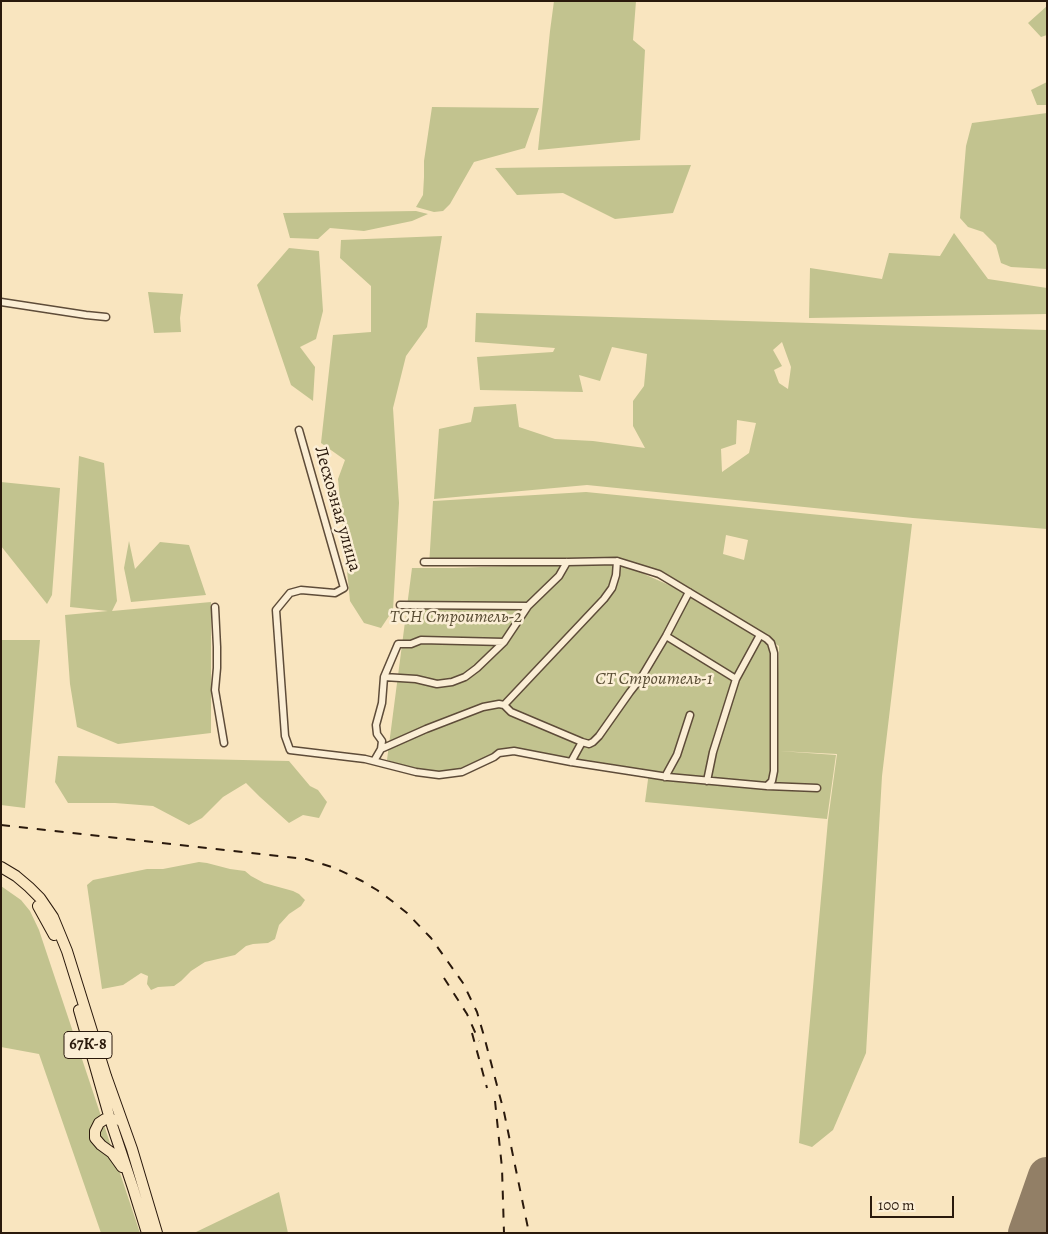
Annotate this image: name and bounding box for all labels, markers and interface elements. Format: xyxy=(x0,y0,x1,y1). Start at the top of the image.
street label: Лесхозная улица xyxy=(309,444,365,574)
park label: ТСН Строитель-2 xyxy=(390,607,522,629)
park label: СТ Строитель-1 xyxy=(595,669,713,691)
road number: 67К-8 xyxy=(64,1032,112,1058)
scale bar xyxy=(873,1186,957,1218)
text: 100 m xyxy=(878,1195,915,1215)

